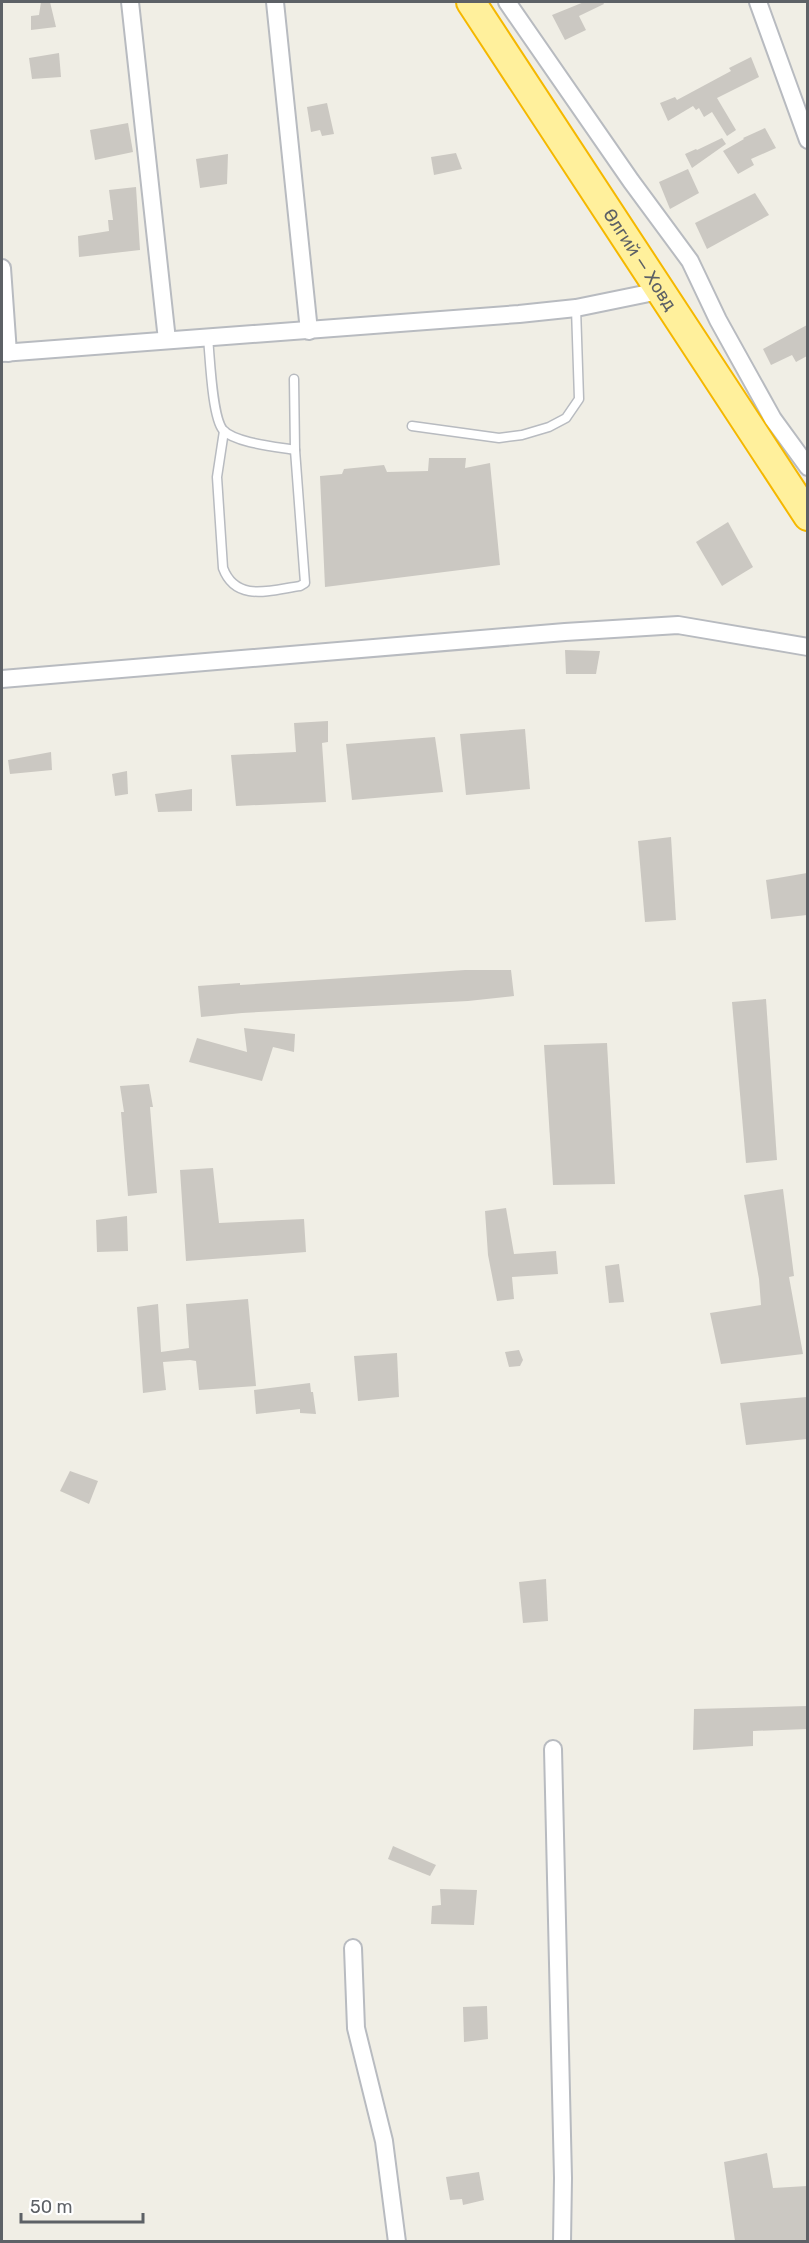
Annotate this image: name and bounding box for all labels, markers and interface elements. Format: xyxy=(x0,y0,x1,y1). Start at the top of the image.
street label: Өлгий — Ховд xyxy=(598,204,681,315)
scale bar xyxy=(21,2186,142,2224)
text: 50 m xyxy=(30,2196,73,2218)

